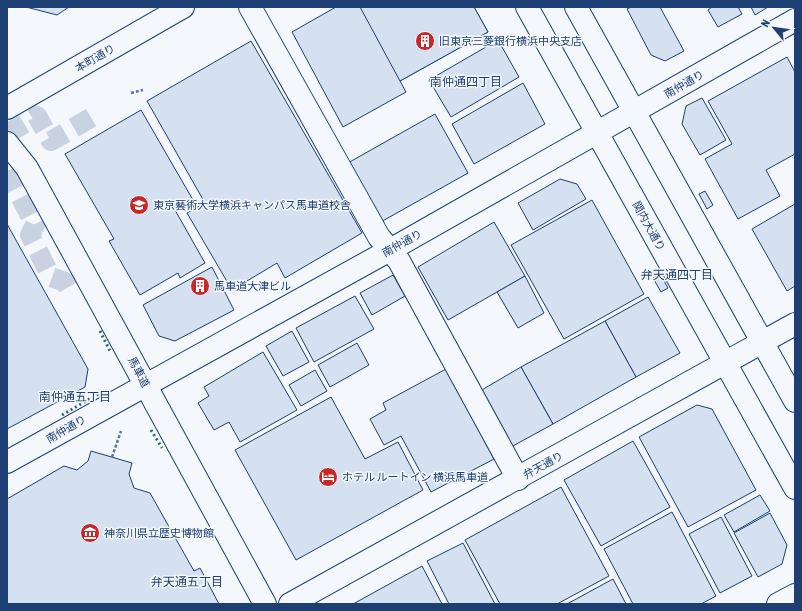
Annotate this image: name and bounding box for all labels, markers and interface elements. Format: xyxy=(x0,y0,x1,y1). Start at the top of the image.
north arrow xyxy=(754,8,794,48)
text: N xyxy=(758,17,772,29)
building icon: 旧東京三菱銀行横浜中央支店 xyxy=(414,30,436,52)
place label: 旧東京三菱銀行横浜中央支店 xyxy=(439,35,582,47)
street label: 本町通り xyxy=(73,42,117,74)
street label: 南仲通り xyxy=(662,68,706,100)
district label: 南仲通四丁目 xyxy=(430,75,502,89)
school or university icon: 東京藝術大学横浜キャンパス馬車道校舎 xyxy=(128,194,150,216)
place label: 東京藝術大学横浜キャンパス馬車道校舎 xyxy=(153,199,351,211)
street label: 関内大通り xyxy=(630,199,668,253)
street label: 南仲通り xyxy=(380,227,424,259)
district label: 弁天通四丁目 xyxy=(641,268,713,282)
building icon: 馬車道大津ビル xyxy=(189,275,211,297)
place label: 馬車道大津ビル xyxy=(214,280,291,292)
street label: 馬車道 xyxy=(126,355,152,389)
district label: 南仲通五丁目 xyxy=(39,390,111,404)
street label: 南仲通り xyxy=(44,413,88,445)
street label: 弁天通り xyxy=(521,449,565,481)
hotel icon: ホテル ルートイン 横浜馬車道 xyxy=(317,466,339,488)
place label: ホテル ルートイン 横浜馬車道 xyxy=(342,471,488,483)
museum icon: 神奈川県立歴史博物館 xyxy=(79,522,101,544)
place label: 神奈川県立歴史博物館 xyxy=(104,527,214,539)
district label: 弁天通五丁目 xyxy=(151,575,223,589)

